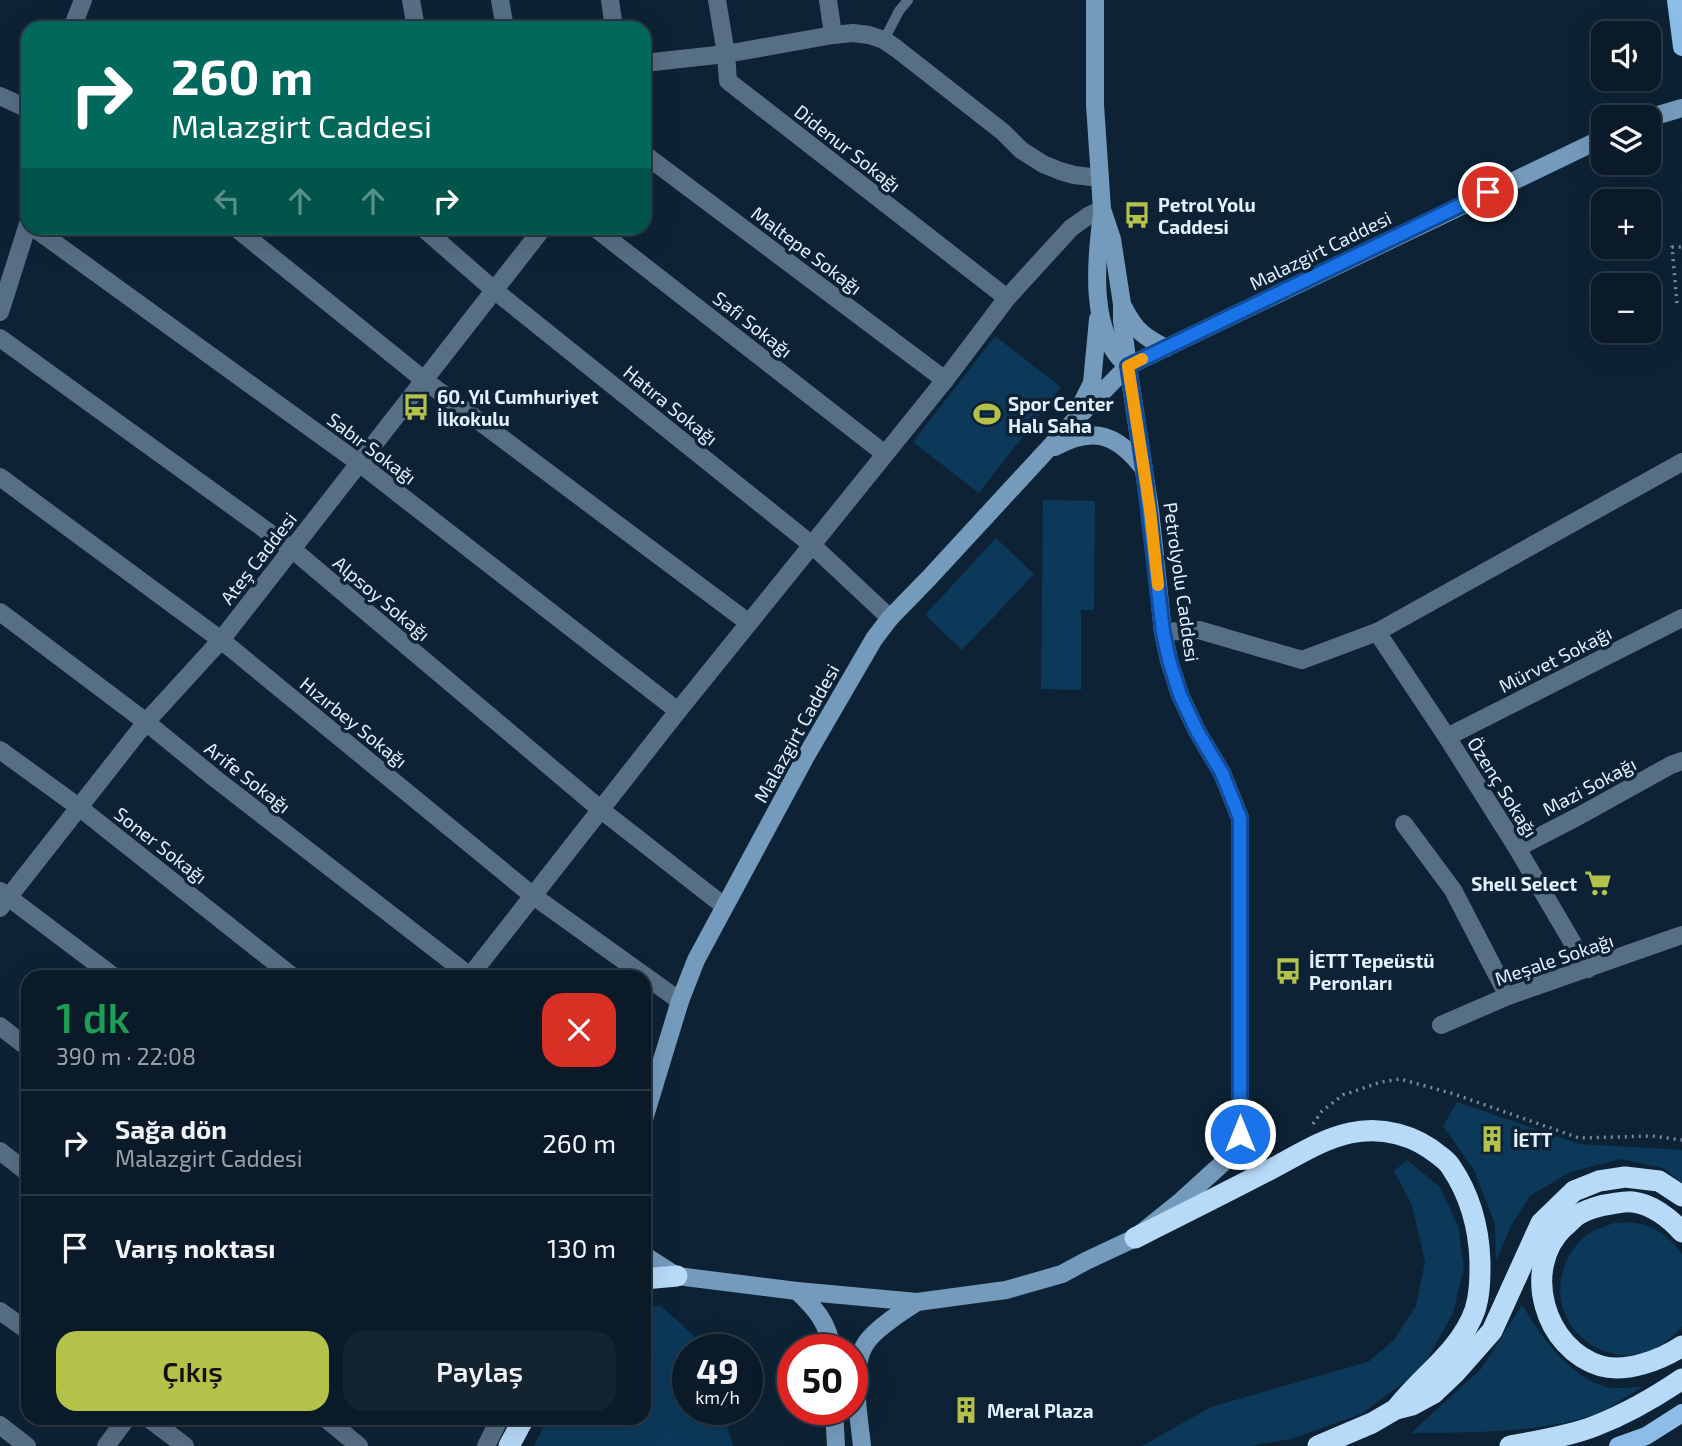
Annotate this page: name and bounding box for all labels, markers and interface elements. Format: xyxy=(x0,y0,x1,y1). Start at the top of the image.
map controls xyxy=(1591,21,1661,343)
button: sound xyxy=(1591,21,1661,91)
text: 260 m xyxy=(171,46,313,105)
icon: right xyxy=(56,49,147,140)
street label: Didenur Sokağı xyxy=(790,99,906,197)
button: layers xyxy=(1591,105,1661,175)
text: Malazgirt Caddesi xyxy=(171,106,432,144)
pin xyxy=(1458,162,1518,222)
icon: arrive xyxy=(1469,173,1507,211)
icon: left xyxy=(208,182,246,220)
icon: ahead xyxy=(281,182,319,220)
icon: ahead xyxy=(354,182,392,220)
icon: right xyxy=(427,182,465,220)
button: + xyxy=(1591,189,1661,259)
place label: Petrol Yolu Caddesi xyxy=(1158,193,1256,238)
bus stop icon: Petrol Yolu Caddesi xyxy=(1122,200,1152,230)
street label: Maltepe Sokağı xyxy=(747,201,867,299)
street label: Malazgirt Caddesi xyxy=(1245,206,1395,294)
button: − xyxy=(1591,273,1661,343)
street label: Safi Sokağı xyxy=(709,286,797,362)
street label: Hatıra Sokağı xyxy=(619,360,723,450)
place label: 60. Yıl Cumhuriyet İlkokulu xyxy=(437,385,599,430)
bus stop icon: 60. Yıl Cumhuriyet İlkokulu xyxy=(401,392,431,422)
place label: Spor Center Halı Saha xyxy=(1008,392,1114,437)
sports icon: Spor Center Halı Saha xyxy=(972,399,1002,429)
street label: Sabır Sokağı xyxy=(323,407,421,489)
street label: Petrolyolu Caddesi xyxy=(1159,501,1205,663)
street label: Ateş Caddesi xyxy=(215,507,302,609)
street label: Alpsoy Sokağı xyxy=(329,551,435,645)
street label: Mürvet Sokağı xyxy=(1495,621,1615,697)
street label: Malazgirt Caddesi xyxy=(748,660,844,806)
street label: Hızırbey Sokağı xyxy=(296,672,412,772)
street label: Özenç Sokağı xyxy=(1462,733,1543,842)
street label: Arife Sokağı xyxy=(201,736,295,818)
street label: Mazi Sokağı xyxy=(1538,752,1640,820)
street label: Soner Sokağı xyxy=(110,802,212,888)
supermarket icon: Shell Select xyxy=(1583,868,1613,898)
place label: Shell Select xyxy=(1471,872,1577,895)
street label: Meşale Sokağı xyxy=(1492,928,1617,991)
place label: İETT Tepeüstü Peronları xyxy=(1309,949,1434,994)
bus stop icon: İETT Tepeüstü Peronları xyxy=(1273,956,1303,986)
text: 1 dk xyxy=(56,991,130,1041)
button: close xyxy=(542,993,616,1067)
text: 390 m · 22:08 xyxy=(56,1042,196,1070)
position arrow xyxy=(1203,1097,1277,1171)
text: Sağa dön xyxy=(115,1113,227,1144)
icon: right xyxy=(56,1124,94,1162)
building icon: İETT xyxy=(1477,1124,1507,1154)
text: 260 m xyxy=(542,1127,616,1158)
place label: İETT xyxy=(1513,1128,1553,1151)
text: Malazgirt Caddesi xyxy=(115,1144,303,1172)
icon: arrive xyxy=(56,1229,94,1267)
text: Varış noktası xyxy=(115,1232,275,1263)
text: 130 m xyxy=(547,1232,616,1263)
button: Çıkış xyxy=(56,1331,329,1411)
button: Paylaş xyxy=(343,1331,616,1411)
speed limit sign: 50 xyxy=(777,1334,868,1425)
text: 49 xyxy=(696,1349,739,1391)
text: km/h xyxy=(695,1386,740,1408)
building icon: Meral Plaza xyxy=(951,1395,981,1425)
place label: Meral Plaza xyxy=(987,1399,1094,1422)

